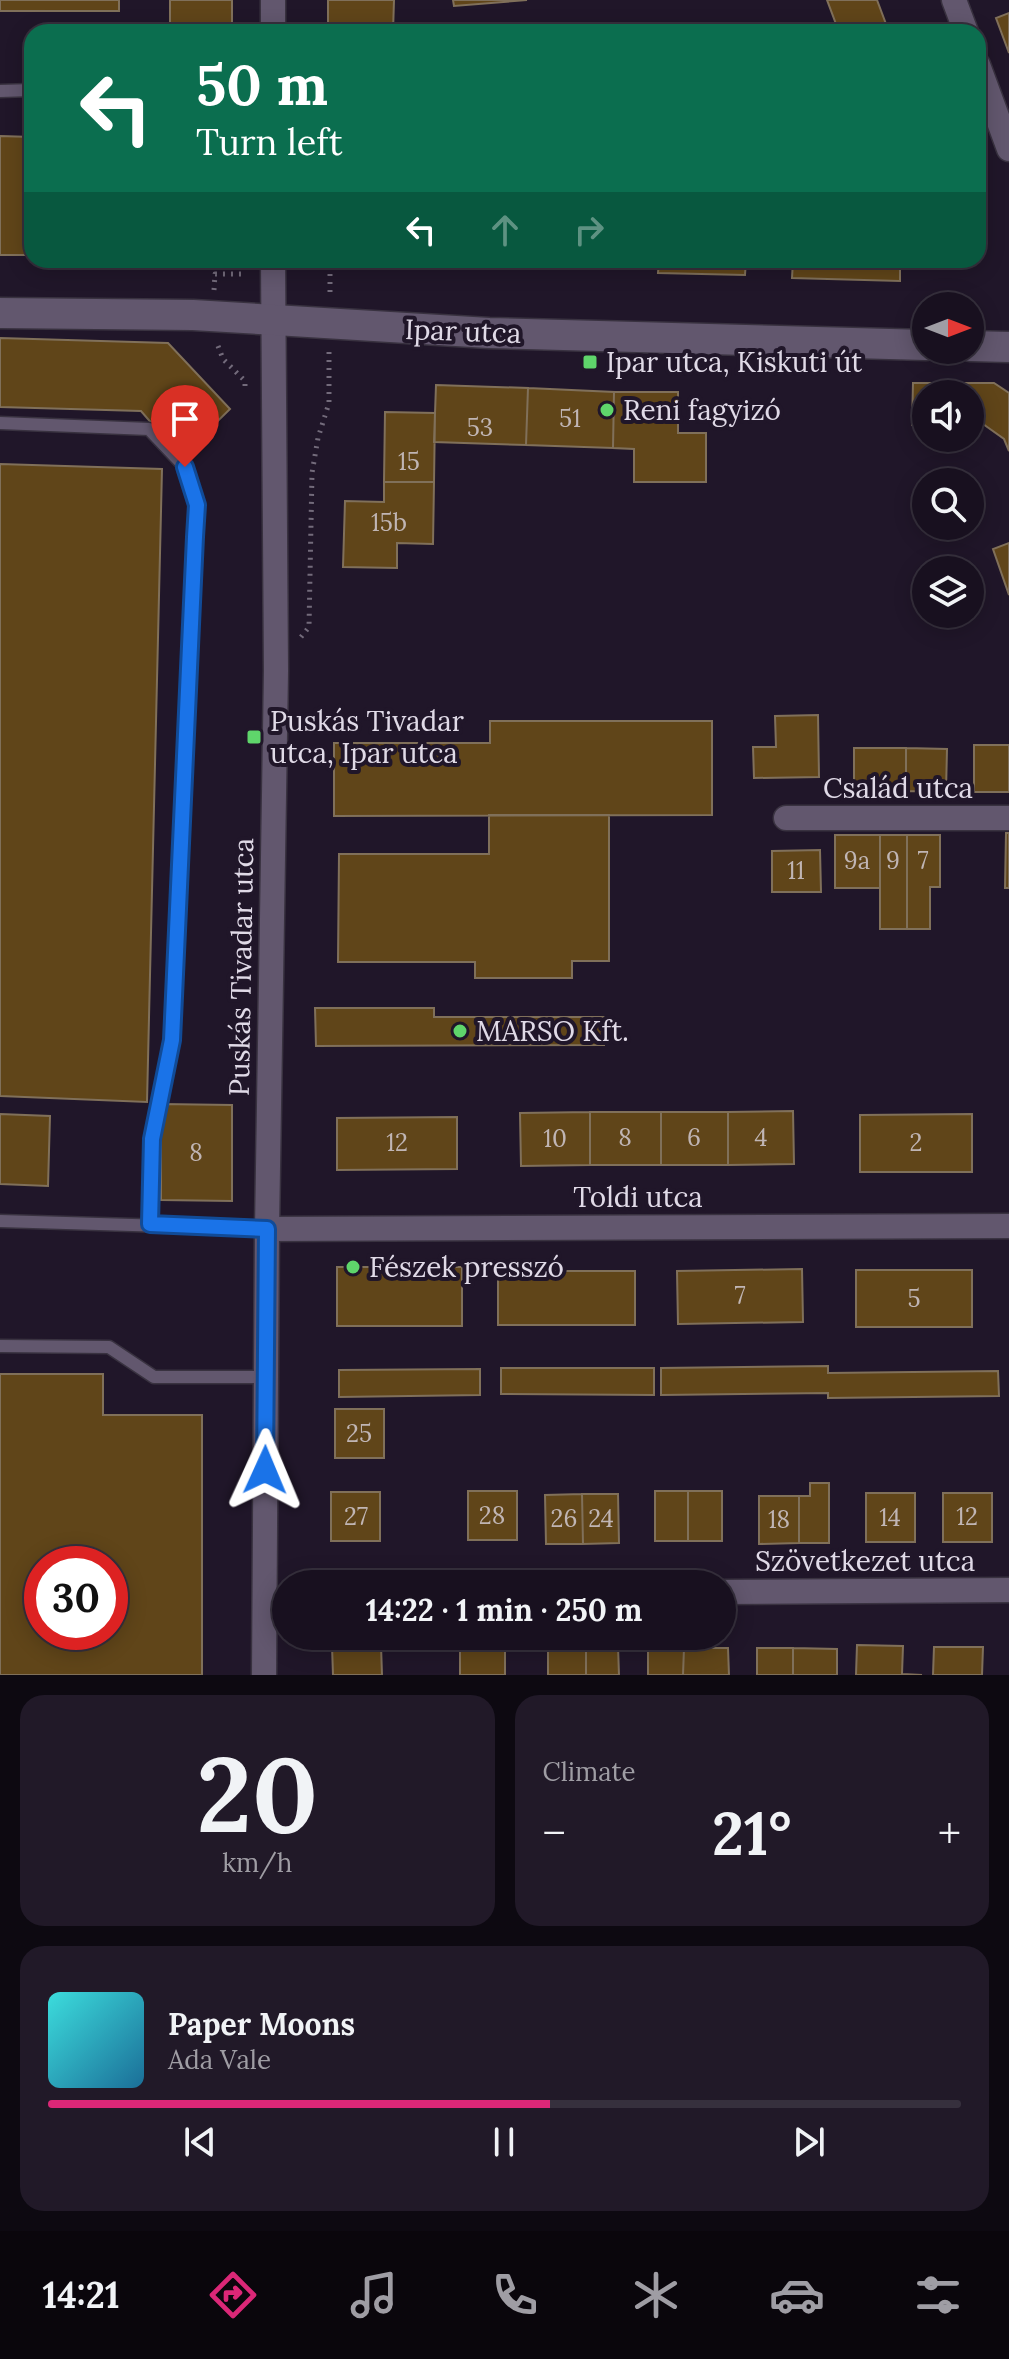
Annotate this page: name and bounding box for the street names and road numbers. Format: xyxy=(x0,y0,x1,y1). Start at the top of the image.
street label: Ipar utca xyxy=(404,311,522,351)
street label: Család utca xyxy=(823,770,973,806)
street label: Puskás Tivadar utca xyxy=(221,838,261,1096)
street label: Toldi utca xyxy=(573,1179,703,1215)
street label: Szövetkezet utca xyxy=(755,1543,975,1579)

